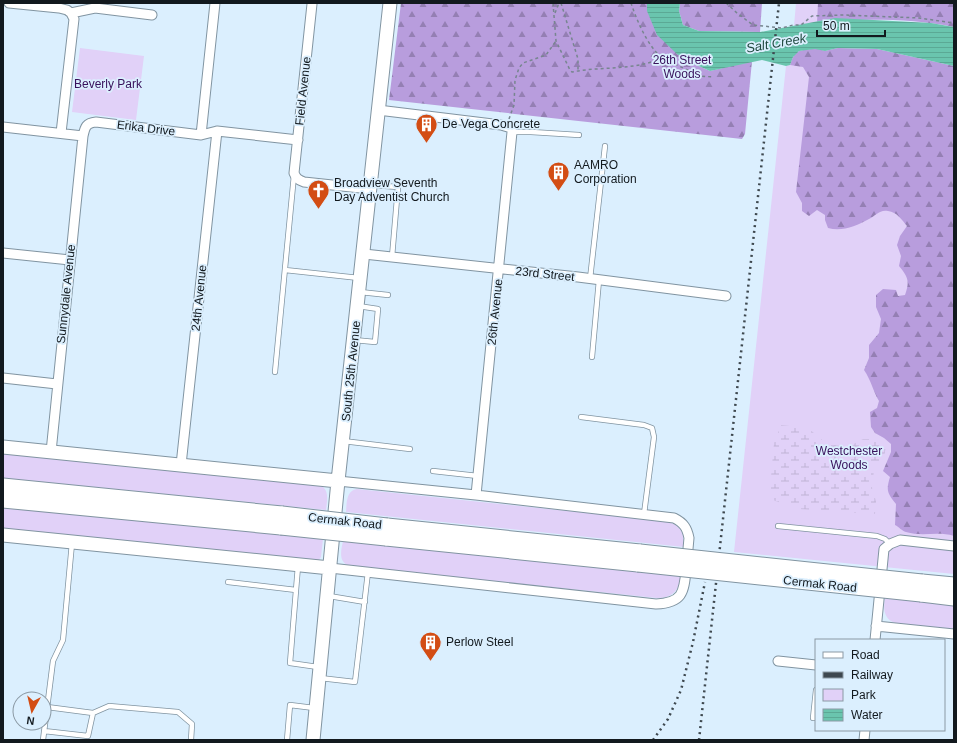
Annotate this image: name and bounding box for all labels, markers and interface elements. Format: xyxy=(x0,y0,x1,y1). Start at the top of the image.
scale bar xyxy=(817,12,885,38)
text: 50 m xyxy=(823,19,850,33)
water label: Salt Creek xyxy=(745,30,809,56)
park label: 26th Street Woods xyxy=(653,53,712,81)
street label: Field Avenue xyxy=(292,56,314,126)
park label: Beverly Park xyxy=(74,77,143,91)
building icon: De Vega Concrete xyxy=(413,111,439,144)
street label: Erika Drive xyxy=(116,117,176,139)
place label: De Vega Concrete xyxy=(442,117,540,131)
place label: AAMRO Corporation xyxy=(574,158,637,186)
building icon: AAMRO Corporation xyxy=(546,159,572,192)
place label: Broadview Seventh Day Adventist Church xyxy=(334,176,449,204)
church icon: Broadview Seventh Day Adventist Church xyxy=(306,177,332,210)
street label: Sunnydale Avenue xyxy=(54,243,78,344)
street label: 24th Avenue xyxy=(189,264,209,332)
street label: 23rd Street xyxy=(515,264,576,284)
street label: 26th Avenue xyxy=(485,278,505,346)
street label: South 25th Avenue xyxy=(339,320,363,422)
park label: Westchester Woods xyxy=(816,444,882,472)
street label: Cermak Road xyxy=(307,510,383,532)
street label: Cermak Road xyxy=(782,573,858,595)
building icon: Perlow Steel xyxy=(418,629,444,662)
place label: Perlow Steel xyxy=(446,635,513,649)
legend xyxy=(815,639,945,731)
text: Road xyxy=(851,648,880,662)
text: Railway xyxy=(851,668,893,682)
text: Park xyxy=(851,688,877,702)
north arrow xyxy=(12,691,52,731)
text: Water xyxy=(851,708,883,722)
text: N xyxy=(26,714,35,727)

